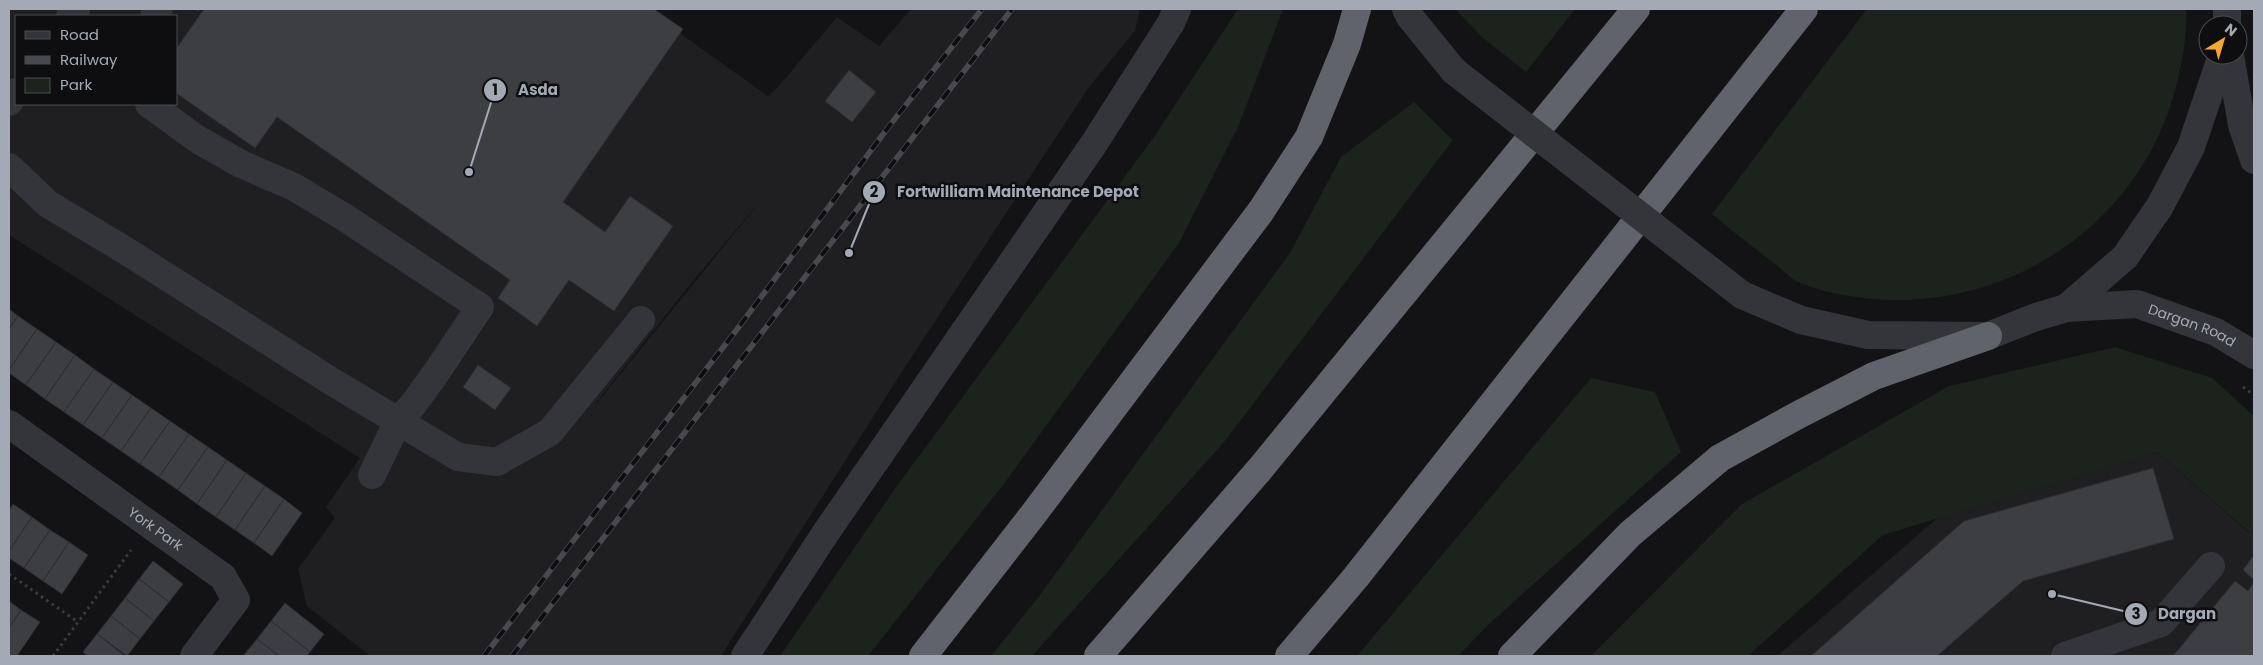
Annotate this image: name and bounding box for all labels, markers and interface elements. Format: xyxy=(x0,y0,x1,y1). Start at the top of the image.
legend xyxy=(15,15,178,105)
north arrow xyxy=(2198,15,2248,65)
text: N xyxy=(2221,19,2241,41)
text: Road xyxy=(60,24,99,45)
text: Railway xyxy=(60,49,118,70)
text: Park xyxy=(60,74,92,95)
callout: Asda xyxy=(483,75,568,105)
text: 1 xyxy=(492,79,498,100)
text: Asda xyxy=(518,79,558,100)
callout: Fortwilliam Maintenance Depot xyxy=(862,177,1149,207)
text: 2 xyxy=(870,181,879,202)
text: Fortwilliam Maintenance Depot xyxy=(897,181,1139,202)
street label: Dargan Road xyxy=(2145,299,2239,352)
street label: York Park xyxy=(124,502,188,556)
callout: Dargan xyxy=(2123,599,2226,629)
text: 3 xyxy=(2131,603,2141,624)
text: Dargan xyxy=(2158,603,2216,624)

